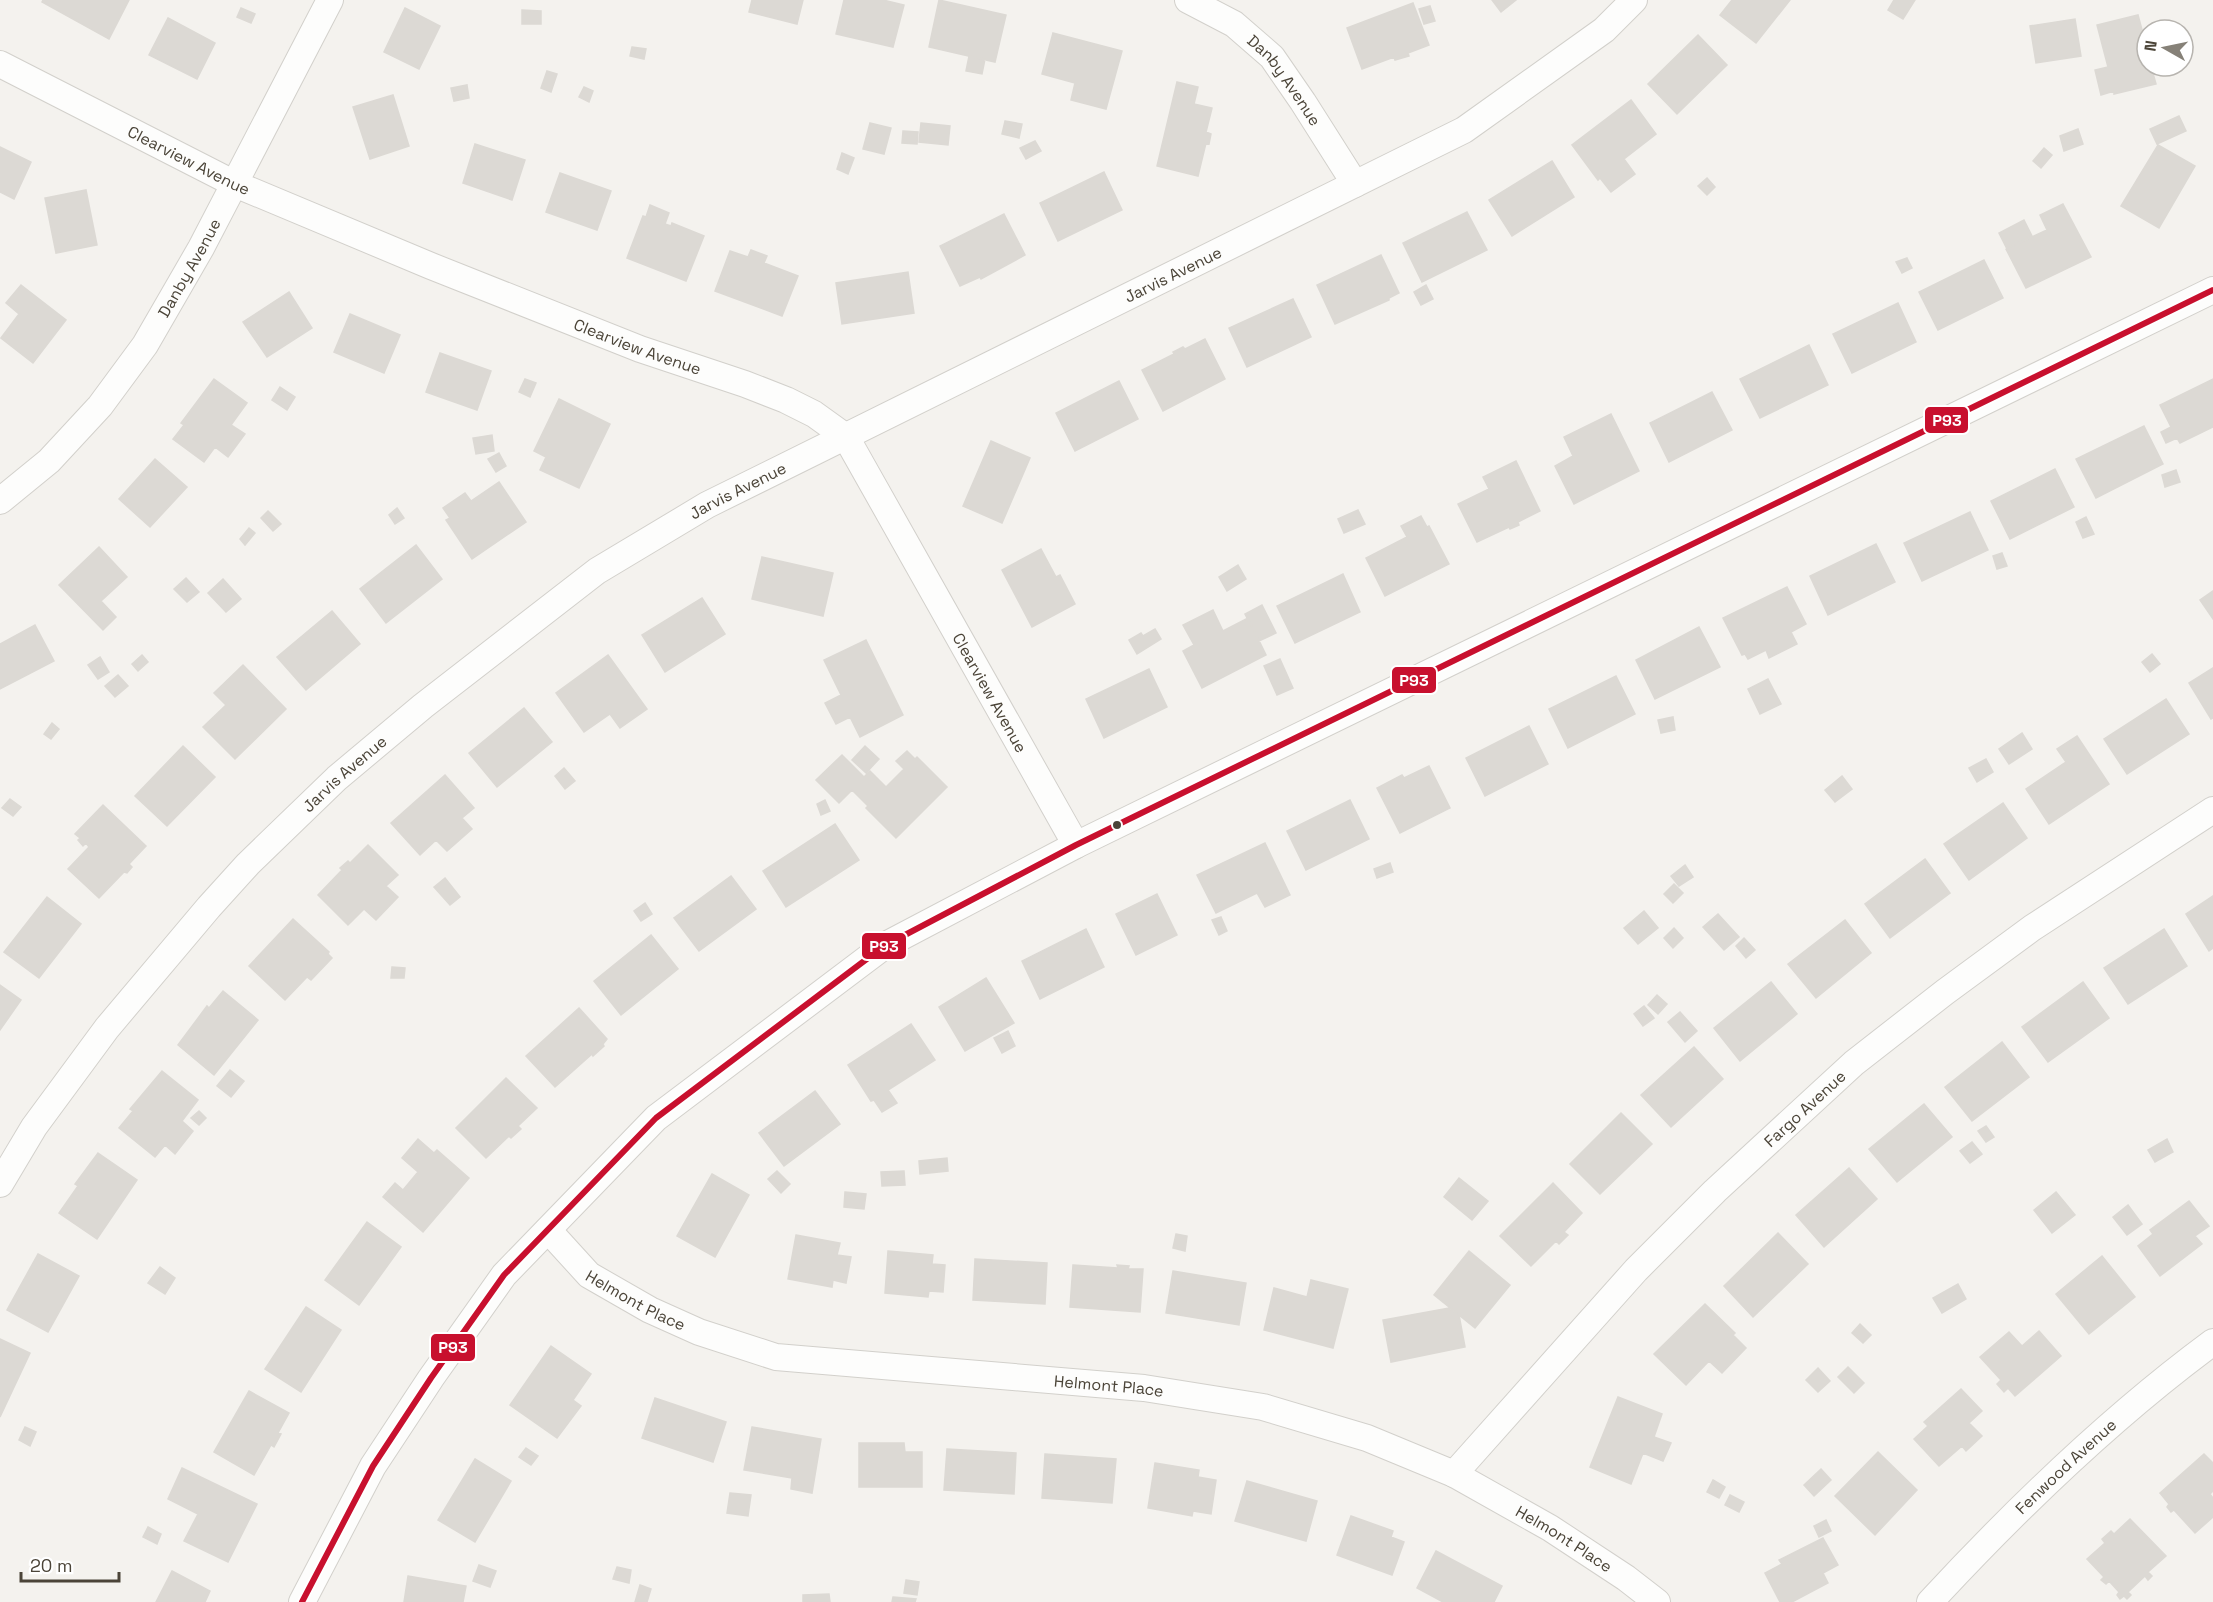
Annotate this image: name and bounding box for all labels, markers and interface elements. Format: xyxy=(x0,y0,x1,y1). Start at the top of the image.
north arrow xyxy=(2135,18,2195,78)
street label: Danby Avenue xyxy=(1243,30,1326,130)
text: N xyxy=(2139,39,2162,53)
street label: Clearview Avenue xyxy=(124,121,253,200)
street label: Danby Avenue xyxy=(153,215,225,321)
street label: Jarvis Avenue xyxy=(1121,241,1225,307)
street label: Clearview Avenue xyxy=(571,313,704,379)
line badge: P93 xyxy=(1924,406,1969,434)
text: P93 xyxy=(1932,410,1962,431)
street label: Jarvis Avenue xyxy=(685,457,789,524)
street label: Clearview Avenue xyxy=(948,629,1032,756)
line badge: P93 xyxy=(1391,666,1437,694)
text: P93 xyxy=(1399,670,1429,691)
street label: Jarvis Avenue xyxy=(298,730,391,816)
unlabelled marker xyxy=(1111,819,1123,831)
line badge: P93 xyxy=(861,932,907,960)
text: P93 xyxy=(869,936,899,957)
street label: Fargo Avenue xyxy=(1759,1065,1850,1151)
street label: Helmont Place xyxy=(582,1265,689,1335)
line badge: P93 xyxy=(430,1333,476,1362)
text: P93 xyxy=(438,1337,468,1358)
street label: Helmont Place xyxy=(1053,1370,1165,1402)
street label: Fenwood Avenue xyxy=(2010,1414,2121,1518)
street label: Helmont Place xyxy=(1512,1500,1616,1577)
scale bar xyxy=(21,1545,118,1583)
text: 20 m xyxy=(30,1554,73,1577)

